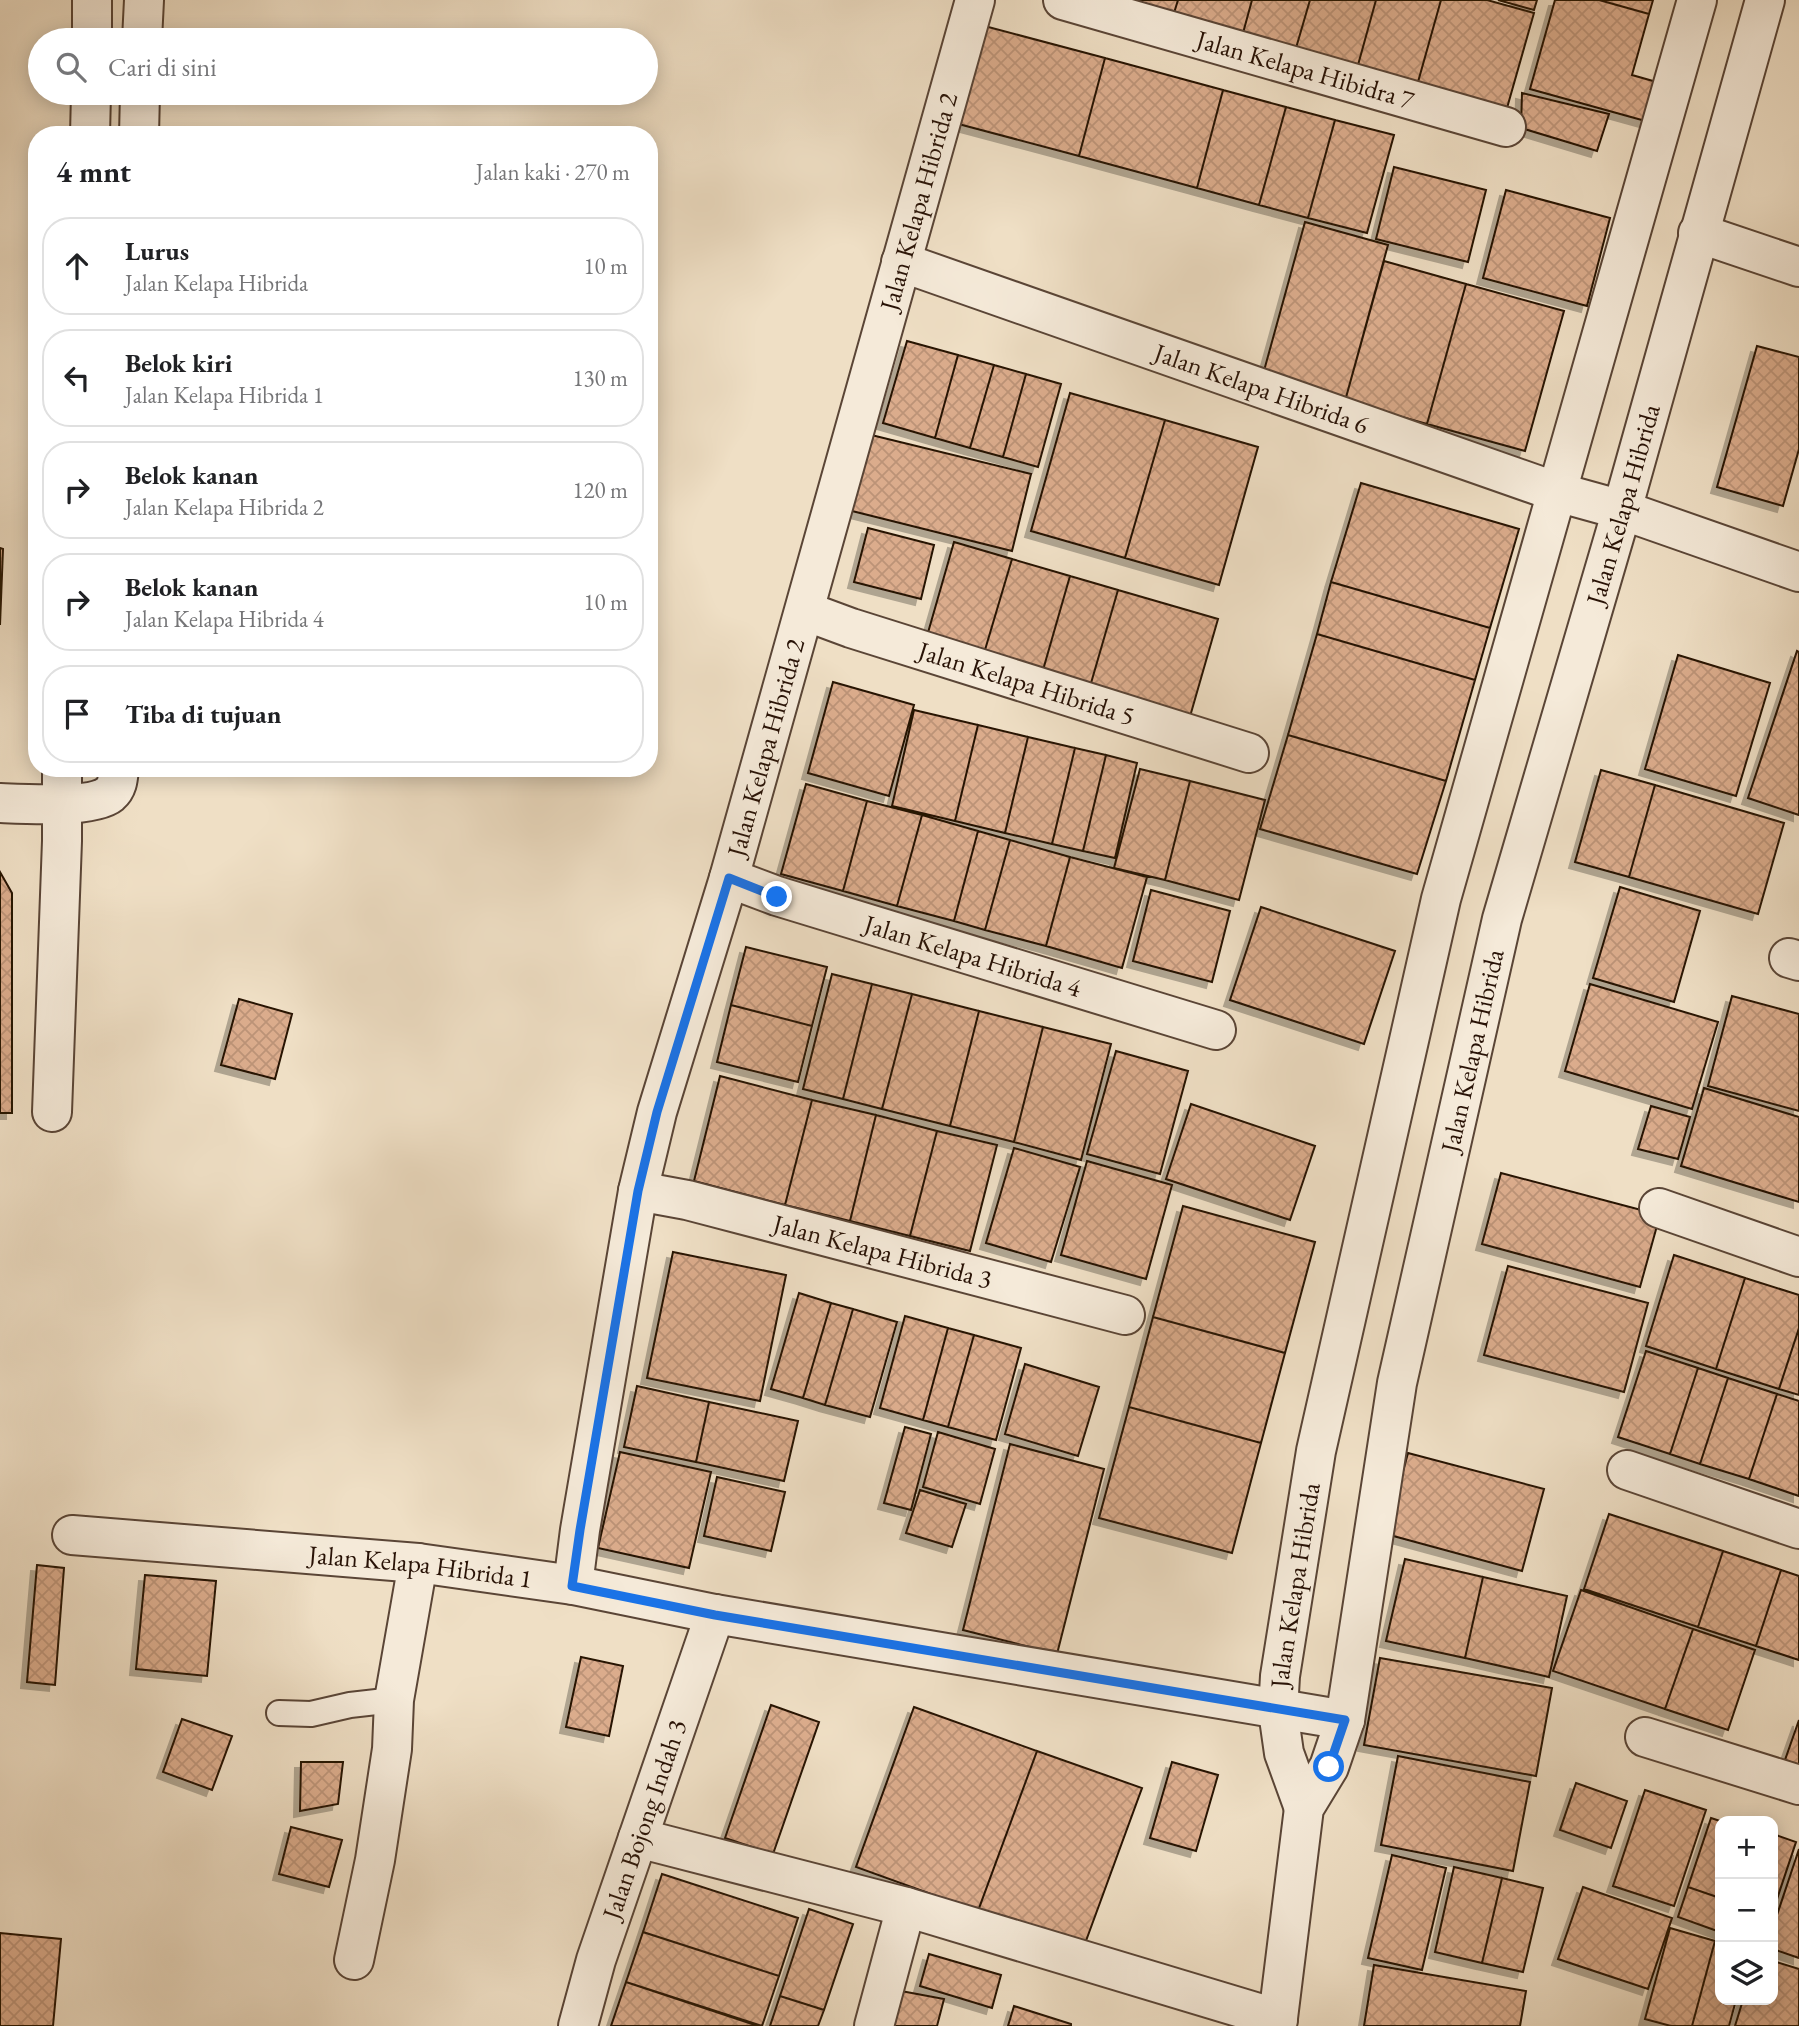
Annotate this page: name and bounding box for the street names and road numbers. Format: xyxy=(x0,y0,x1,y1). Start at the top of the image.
street label: Jalan Kelapa Hibidra 7 xyxy=(1191,22,1419,117)
street label: Jalan Kelapa Hibrida 2 xyxy=(871,88,965,316)
street label: Jalan Kelapa Hibrida 6 xyxy=(1148,334,1373,442)
street label: Jalan Kelapa Hibrida xyxy=(1578,400,1668,611)
street label: Jalan Kelapa Hibrida 5 xyxy=(912,633,1139,733)
street label: Jalan Kelapa Hibrida 2 xyxy=(718,634,812,862)
street label: Jalan Kelapa Hibrida 4 xyxy=(858,906,1086,1005)
street label: Jalan Kelapa Hibrida xyxy=(1432,945,1512,1157)
street label: Jalan Kelapa Hibrida 3 xyxy=(768,1206,996,1296)
street label: Jalan Kelapa Hibrida xyxy=(1262,1480,1328,1691)
street label: Jalan Kelapa Hibrida 1 xyxy=(305,1537,535,1596)
street label: Jalan Bojong Indah 3 xyxy=(594,1715,694,1926)

